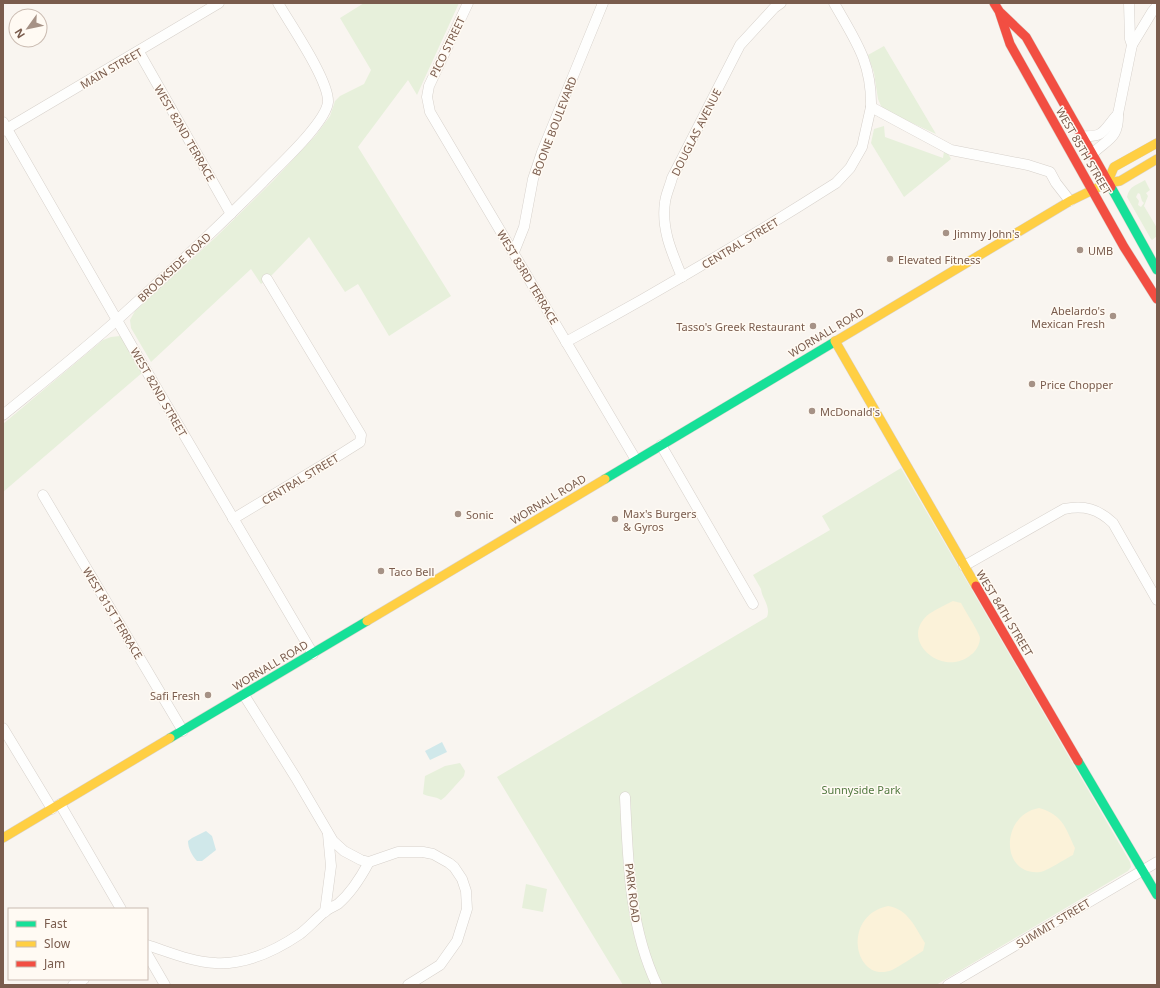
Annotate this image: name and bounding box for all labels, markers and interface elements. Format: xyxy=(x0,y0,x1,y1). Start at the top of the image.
north arrow xyxy=(8,8,48,48)
street label: PICO STREET xyxy=(426,14,468,80)
text: N xyxy=(10,26,28,42)
street label: MAIN STREET xyxy=(77,44,145,92)
street label: BOONE BOULEVARD xyxy=(528,74,580,178)
street label: WEST 82ND TERRACE xyxy=(151,82,219,184)
street label: DOUGLAS AVENUE xyxy=(667,86,725,178)
street label: WEST 85TH STREET xyxy=(1053,105,1115,197)
street label: CENTRAL STREET xyxy=(699,214,781,272)
place label: Jimmy John's xyxy=(953,226,1019,241)
street label: WEST 83RD TERRACE xyxy=(494,227,562,327)
marker: Jimmy John's xyxy=(941,228,951,238)
street label: BROOKSIDE ROAD xyxy=(134,229,214,305)
place label: UMB xyxy=(1088,243,1113,258)
marker: UMB xyxy=(1075,245,1085,255)
place label: Elevated Fitness xyxy=(898,252,981,267)
marker: Elevated Fitness xyxy=(885,254,895,264)
place label: Abelardo's Mexican Fresh xyxy=(1031,303,1105,331)
street label: WORNALL ROAD xyxy=(785,304,867,360)
marker: Abelardo's Mexican Fresh xyxy=(1108,311,1118,321)
place label: Tasso's Greek Restaurant xyxy=(676,319,805,334)
marker: Tasso's Greek Restaurant xyxy=(808,321,818,331)
street label: WEST 82ND STREET xyxy=(127,345,191,439)
place label: Price Chopper xyxy=(1040,377,1114,392)
marker: Price Chopper xyxy=(1027,379,1037,389)
place label: McDonald's xyxy=(820,404,880,419)
marker: McDonald's xyxy=(807,406,817,416)
street label: CENTRAL STREET xyxy=(259,450,341,508)
street label: WORNALL ROAD xyxy=(507,471,589,527)
place label: Max's Burgers & Gyros xyxy=(623,506,696,534)
place label: Sonic xyxy=(466,507,494,522)
marker: Sonic xyxy=(453,509,463,519)
marker: Max's Burgers & Gyros xyxy=(610,514,620,524)
street label: WEST 81ST TERRACE xyxy=(80,564,146,662)
place label: Taco Bell xyxy=(389,564,434,579)
marker: Taco Bell xyxy=(376,566,386,576)
street label: WEST 84TH STREET xyxy=(973,567,1037,659)
street label: WORNALL ROAD xyxy=(229,637,311,693)
place label: Safi Fresh xyxy=(150,688,200,703)
marker: Safi Fresh xyxy=(203,690,213,700)
park label: Sunnyside Park xyxy=(821,782,901,797)
street label: PARK ROAD xyxy=(622,862,644,924)
street label: SUMMIT STREET xyxy=(1013,895,1093,951)
legend xyxy=(8,908,148,980)
text: Fast xyxy=(44,915,68,932)
text: Slow xyxy=(44,935,71,952)
text: Jam xyxy=(43,955,65,972)

